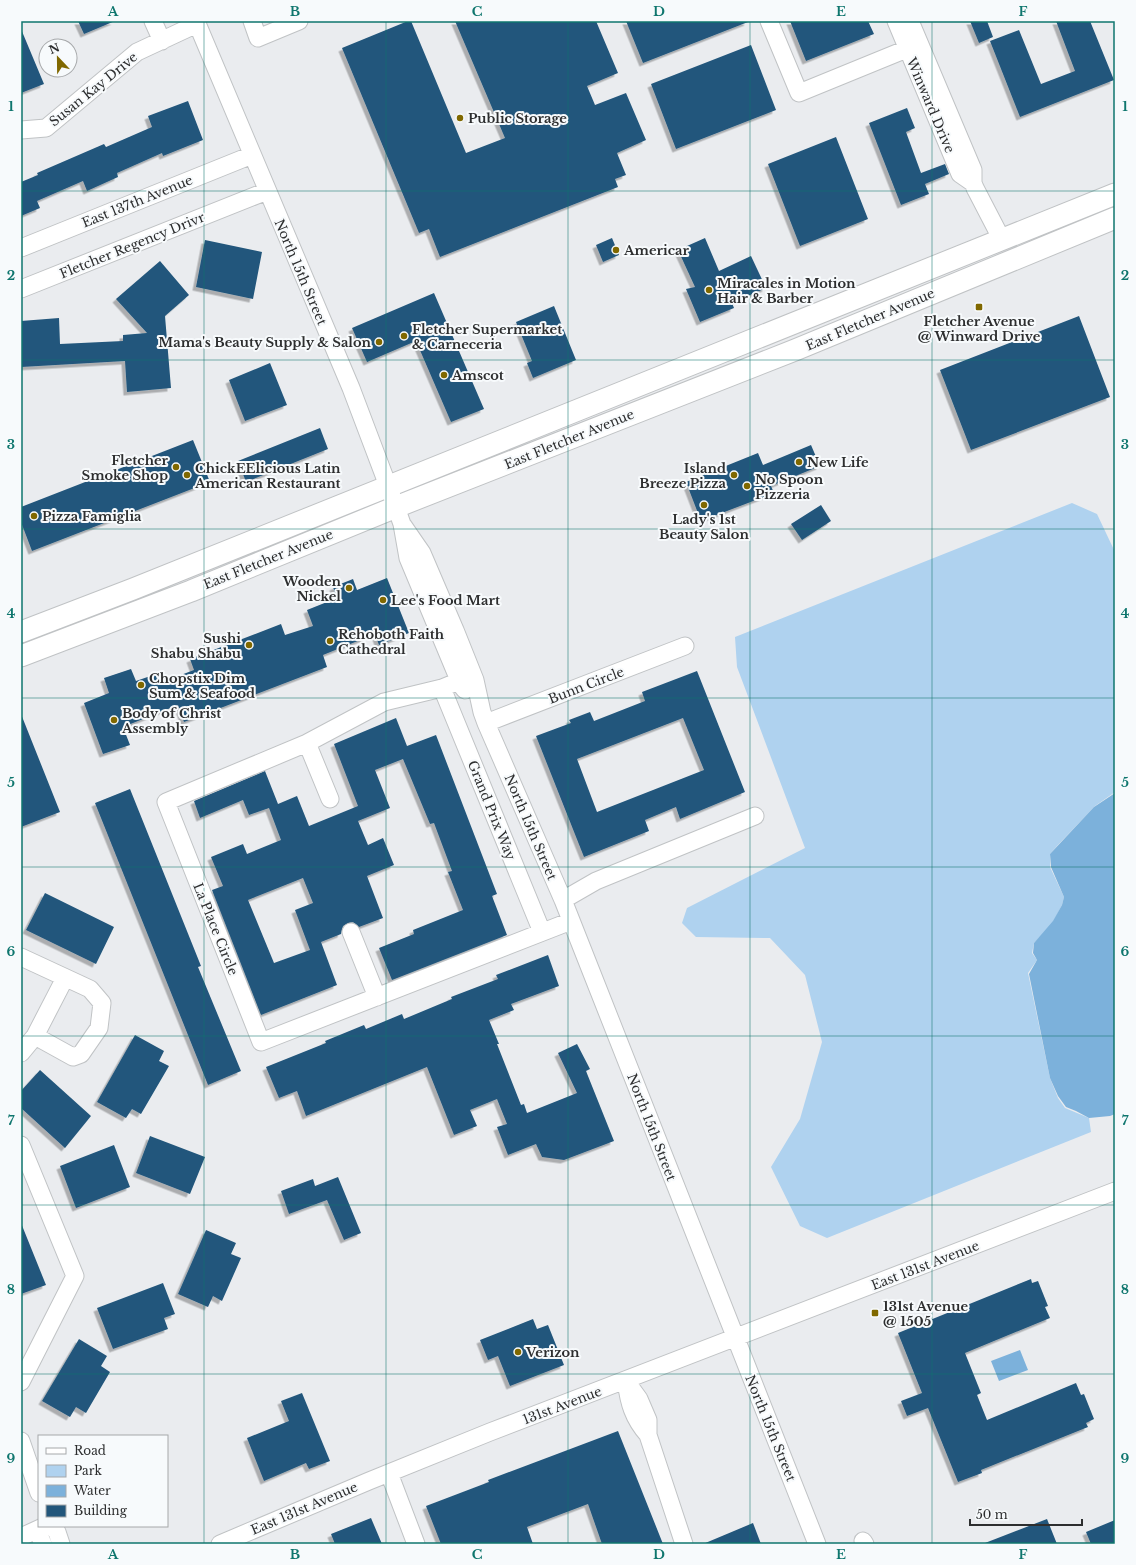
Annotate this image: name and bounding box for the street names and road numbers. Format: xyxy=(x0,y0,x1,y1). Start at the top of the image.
street label: Susan Kay Drive xyxy=(46,49,141,130)
street label: Winward Drive xyxy=(902,54,958,156)
street label: East 137th Avenue xyxy=(79,171,195,231)
street label: Fletcher Regency Drivr xyxy=(57,208,208,282)
street label: North 15th Street xyxy=(271,217,331,328)
street label: East Fletcher Avenue xyxy=(803,285,937,354)
street label: East Fletcher Avenue xyxy=(502,406,637,473)
street label: East Fletcher Avenue xyxy=(201,526,336,593)
street label: Bunn Circle xyxy=(546,663,626,708)
street label: Grand Prix Way xyxy=(464,758,520,863)
street label: North 15th Street xyxy=(501,772,561,883)
street label: La Place Circle xyxy=(189,880,242,978)
street label: North 15th Street xyxy=(623,1071,680,1183)
street label: East 131st Avenue xyxy=(869,1237,982,1294)
street label: North 15th Street xyxy=(741,1372,800,1484)
street label: 131st Avenue xyxy=(520,1383,604,1428)
street label: East 131st Avenue xyxy=(248,1478,360,1539)

